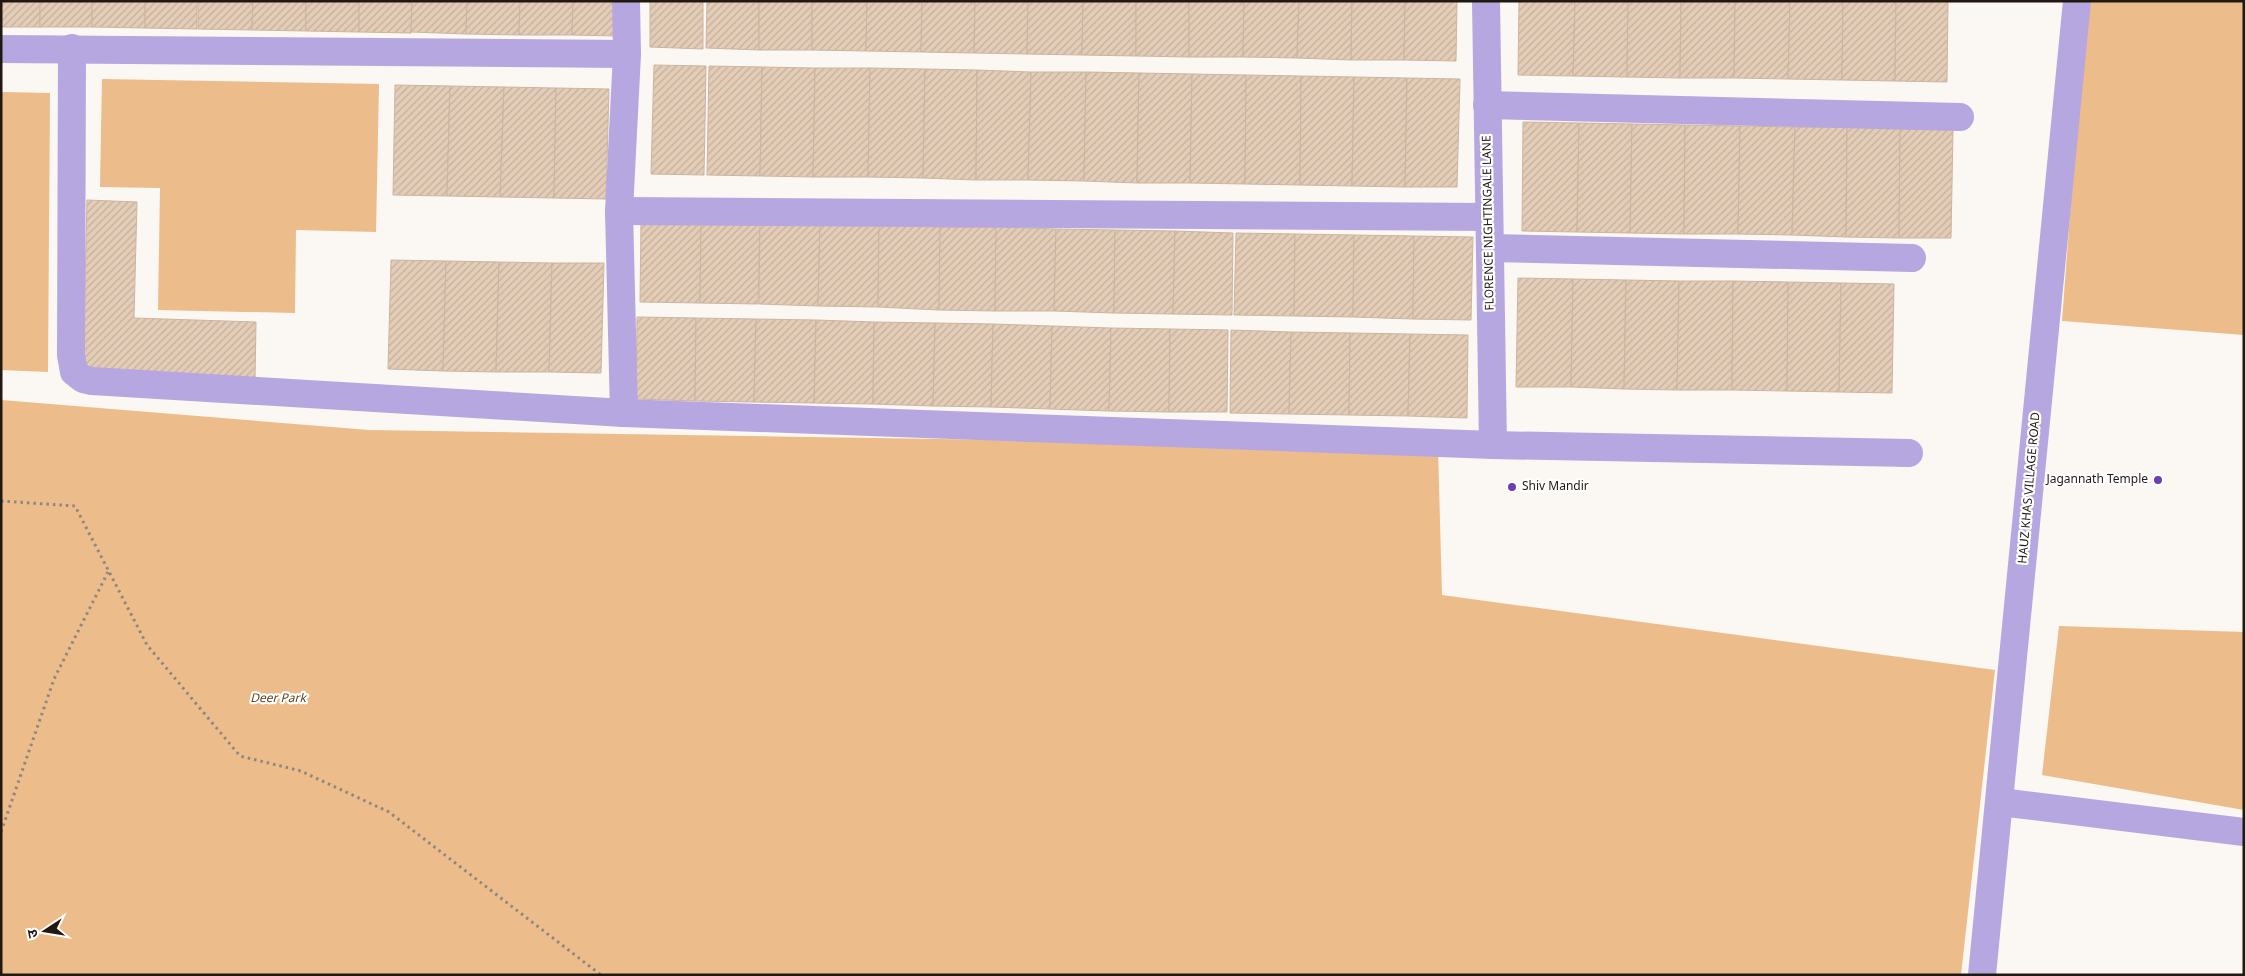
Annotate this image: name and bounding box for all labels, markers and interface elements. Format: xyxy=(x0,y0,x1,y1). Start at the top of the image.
street label: FLORENCE NIGHTINGALE LANE xyxy=(1479,135,1499,311)
street label: HAUZ KHAS VILLAGE ROAD xyxy=(2015,411,2045,564)
place label: Jagannath Temple xyxy=(2045,472,2148,488)
marker: Jagannath Temple xyxy=(2152,474,2164,486)
place label: Shiv Mandir xyxy=(1522,479,1589,495)
marker: Shiv Mandir xyxy=(1506,481,1518,493)
park label: Deer Park xyxy=(250,691,307,707)
north arrow xyxy=(20,906,70,956)
text: उ xyxy=(23,927,44,939)

